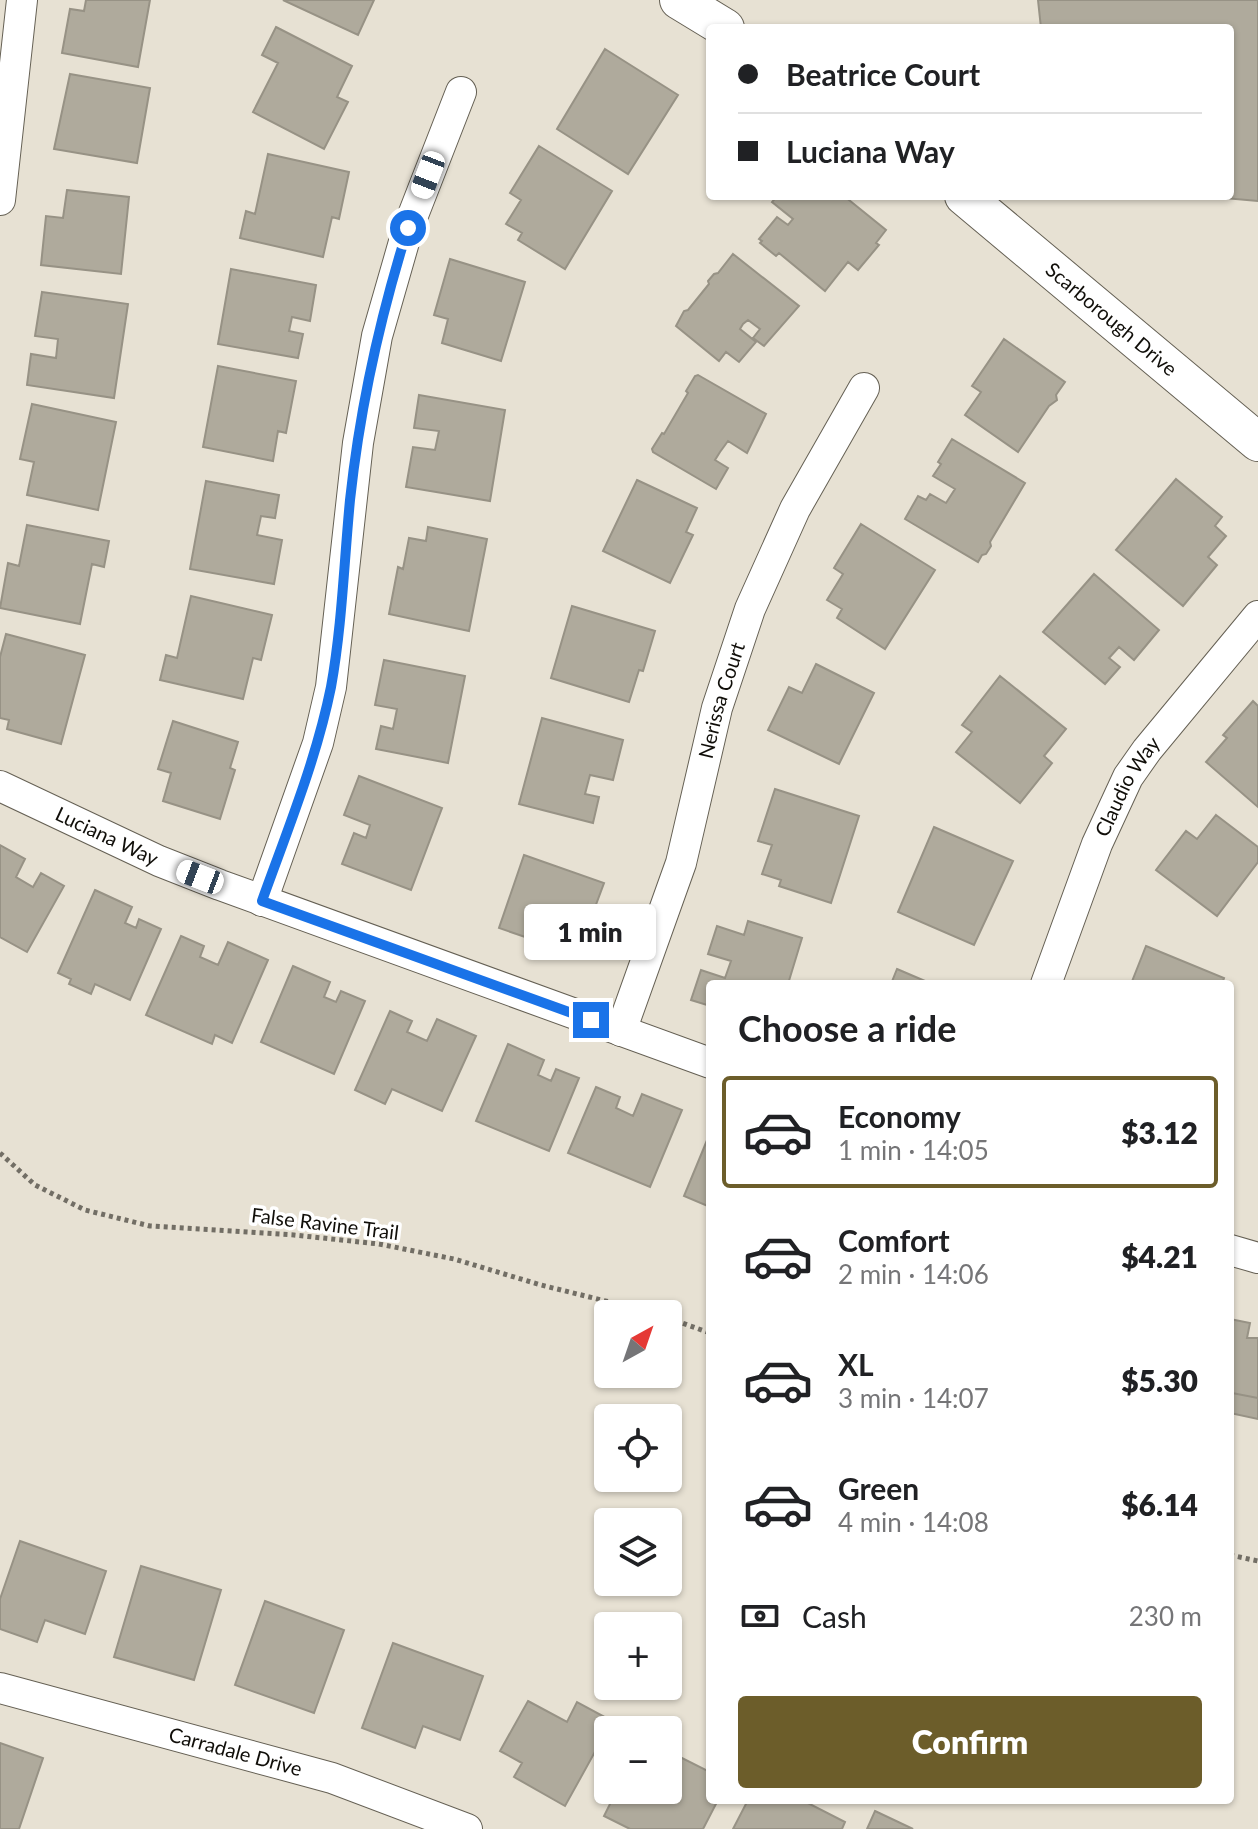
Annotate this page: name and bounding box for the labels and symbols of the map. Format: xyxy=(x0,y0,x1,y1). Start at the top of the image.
car xyxy=(408,148,448,202)
route start xyxy=(390,210,426,246)
street label: Scarborough Drive xyxy=(1041,257,1182,380)
street label: Nerissa Court xyxy=(693,639,749,761)
street label: Claudio Way xyxy=(1089,731,1165,840)
street label: Luciana Way xyxy=(52,801,163,870)
car xyxy=(173,857,227,897)
callout: 1 min xyxy=(525,904,657,960)
route end xyxy=(573,1002,609,1038)
street label: False Ravine Trail xyxy=(250,1202,400,1244)
north arrow xyxy=(594,1300,682,1388)
street label: Carradale Drive xyxy=(167,1721,305,1780)

